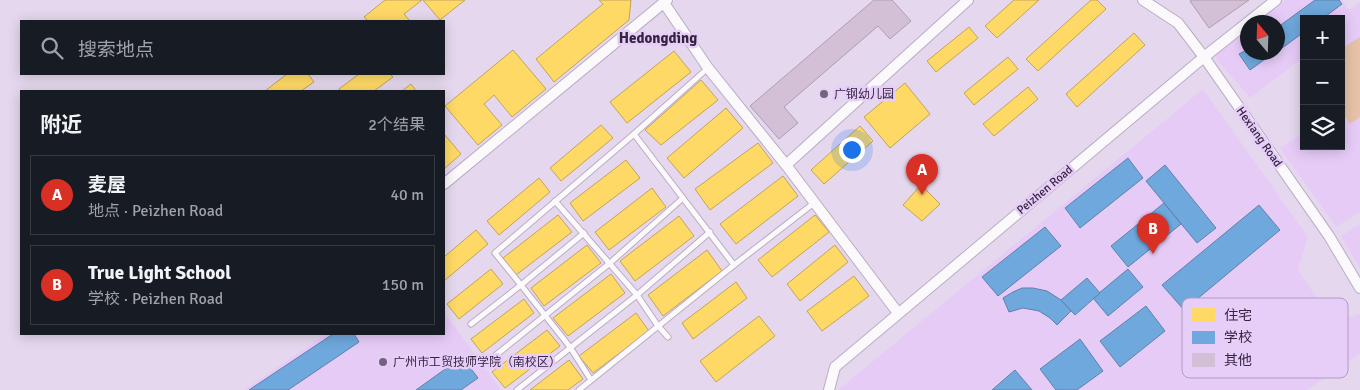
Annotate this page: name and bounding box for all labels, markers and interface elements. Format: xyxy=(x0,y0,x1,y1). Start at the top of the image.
north arrow xyxy=(1240,15,1285,60)
map controls xyxy=(1300,15,1345,150)
button: + xyxy=(1300,15,1345,60)
search box xyxy=(20,20,445,75)
district label: Hedongding xyxy=(619,29,697,47)
icon: search xyxy=(38,34,66,62)
text: 搜索地点 xyxy=(78,38,154,62)
button: − xyxy=(1300,60,1345,105)
place label: 广钢幼儿园 xyxy=(834,87,894,102)
marker: 广钢幼儿园 xyxy=(818,88,830,100)
street label: Hexiang Road xyxy=(1233,104,1285,170)
button: layers xyxy=(1300,105,1345,150)
text: 附近 xyxy=(40,112,82,138)
text: 2个结果 xyxy=(368,115,425,135)
your location xyxy=(839,137,865,163)
pin: A xyxy=(906,154,938,195)
street label: Peizhen Road xyxy=(1014,162,1076,218)
text: 麦屋 xyxy=(88,173,126,197)
text: A xyxy=(52,185,62,205)
text: 40 m xyxy=(390,185,424,205)
text: 地点 · Peizhen Road xyxy=(88,201,223,221)
pin: B xyxy=(1137,213,1169,254)
text: True Light School xyxy=(88,261,231,285)
text: B xyxy=(52,275,62,295)
text: 150 m xyxy=(382,275,424,295)
text: 学校 · Peizhen Road xyxy=(88,289,223,309)
legend xyxy=(1182,298,1348,378)
text: 住宅 xyxy=(1224,307,1252,324)
text: 学校 xyxy=(1224,329,1252,346)
text: 其他 xyxy=(1224,352,1252,369)
place label: 广州市工贸技师学院（南校区） xyxy=(393,355,561,370)
marker: 广州市工贸技师学院（南校区） xyxy=(377,356,389,368)

